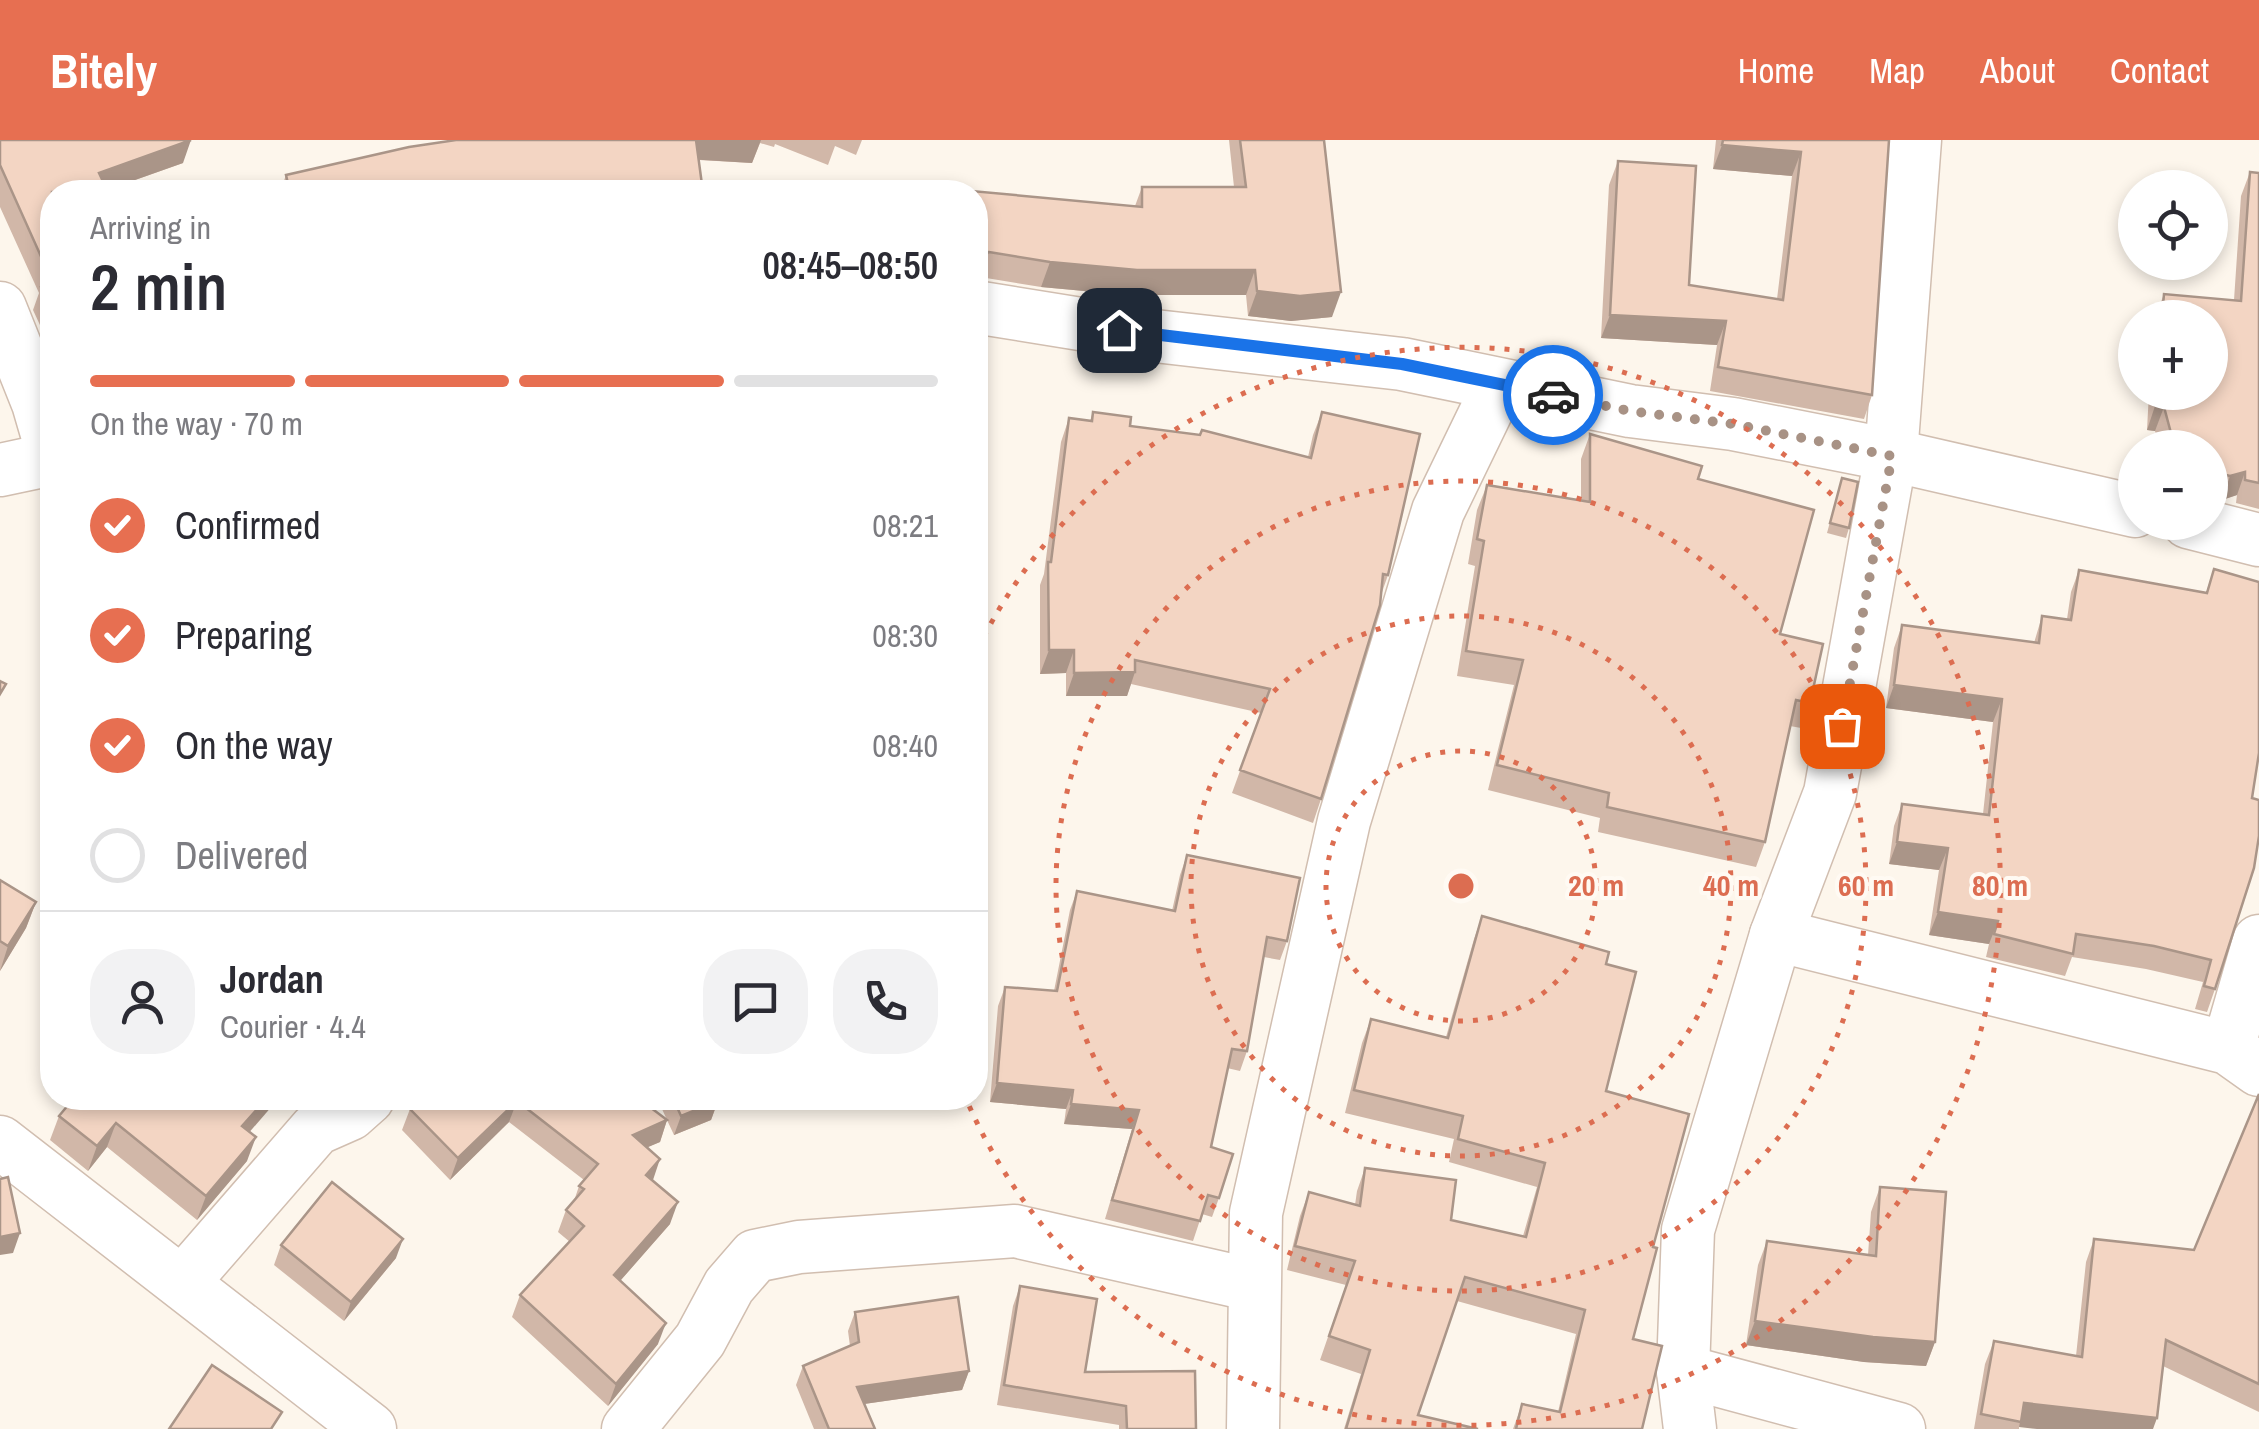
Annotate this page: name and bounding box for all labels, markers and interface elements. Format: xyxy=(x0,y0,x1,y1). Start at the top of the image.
text: Bitely xyxy=(50,38,157,103)
text: Home xyxy=(1738,47,1814,94)
text: Map xyxy=(1869,47,1925,94)
text: About xyxy=(1980,47,2055,94)
text: Contact xyxy=(2110,47,2209,94)
map controls xyxy=(2118,170,2228,540)
button: locate xyxy=(2118,170,2228,280)
text: Arriving in xyxy=(90,206,211,249)
text: 08:45–08:50 xyxy=(762,240,938,291)
text: 2 min xyxy=(90,243,227,330)
pin xyxy=(1077,288,1162,373)
button: + xyxy=(2118,300,2228,410)
icon: home xyxy=(1092,303,1147,358)
courier xyxy=(1503,345,1603,445)
icon: car xyxy=(1526,368,1581,423)
text: On the way · 70 m xyxy=(90,402,303,445)
button: − xyxy=(2118,430,2228,540)
icon: check xyxy=(90,498,145,553)
text: Confirmed xyxy=(175,500,320,551)
text: 08:21 xyxy=(872,504,938,547)
icon: check xyxy=(90,608,145,663)
text: Preparing xyxy=(175,610,312,661)
text: 08:30 xyxy=(872,614,938,657)
pin xyxy=(1800,684,1885,769)
icon: bag xyxy=(1815,699,1870,754)
icon: check xyxy=(90,718,145,773)
text: On the way xyxy=(175,720,333,771)
text: 08:40 xyxy=(872,724,938,767)
text: Delivered xyxy=(175,830,308,881)
text: 20 m xyxy=(1568,865,1624,905)
text: 40 m xyxy=(1703,865,1759,905)
text: 60 m xyxy=(1838,865,1894,905)
text: 80 m xyxy=(1972,865,2028,905)
centre of rings xyxy=(1443,868,1479,904)
button: person xyxy=(90,949,195,1054)
button: chat xyxy=(703,949,808,1054)
button: phone xyxy=(833,949,938,1054)
text: Jordan xyxy=(220,954,324,1005)
text: Courier · 4.4 xyxy=(220,1005,366,1048)

